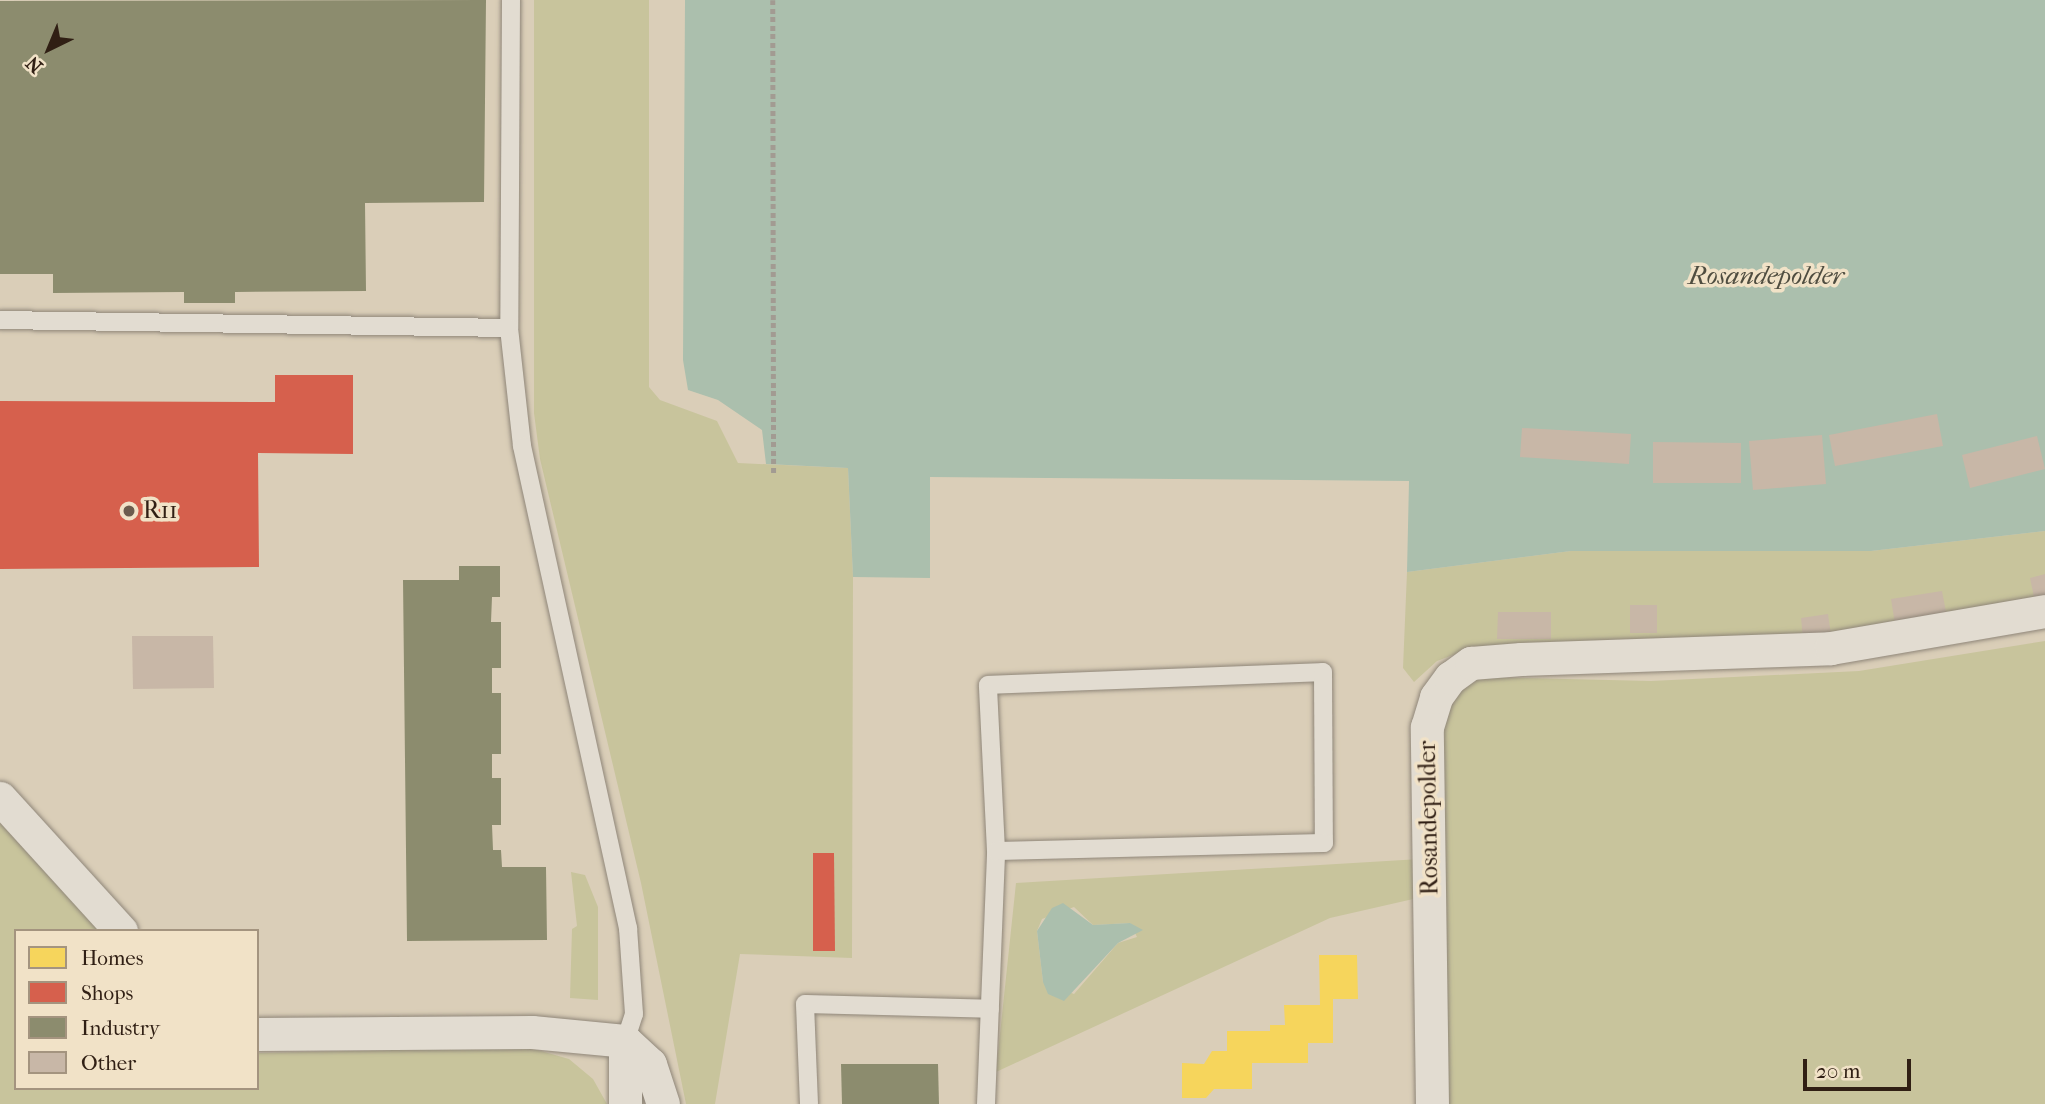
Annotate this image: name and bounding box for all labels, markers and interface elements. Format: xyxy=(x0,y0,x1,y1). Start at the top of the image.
north arrow xyxy=(14,14,84,84)
text: N xyxy=(22,51,47,77)
water label: Rosandepolder xyxy=(1688,260,1844,292)
place label: R11 xyxy=(143,497,178,525)
marker: R11 xyxy=(121,503,137,519)
street label: Rosandepolder xyxy=(1413,740,1445,896)
legend xyxy=(14,929,259,1090)
text: Homes xyxy=(81,946,143,970)
text: Shops xyxy=(81,981,133,1005)
text: Industry xyxy=(81,1016,160,1040)
scale bar xyxy=(1807,1044,1916,1088)
text: Other xyxy=(81,1051,136,1075)
text: 20 m xyxy=(1816,1059,1860,1083)

